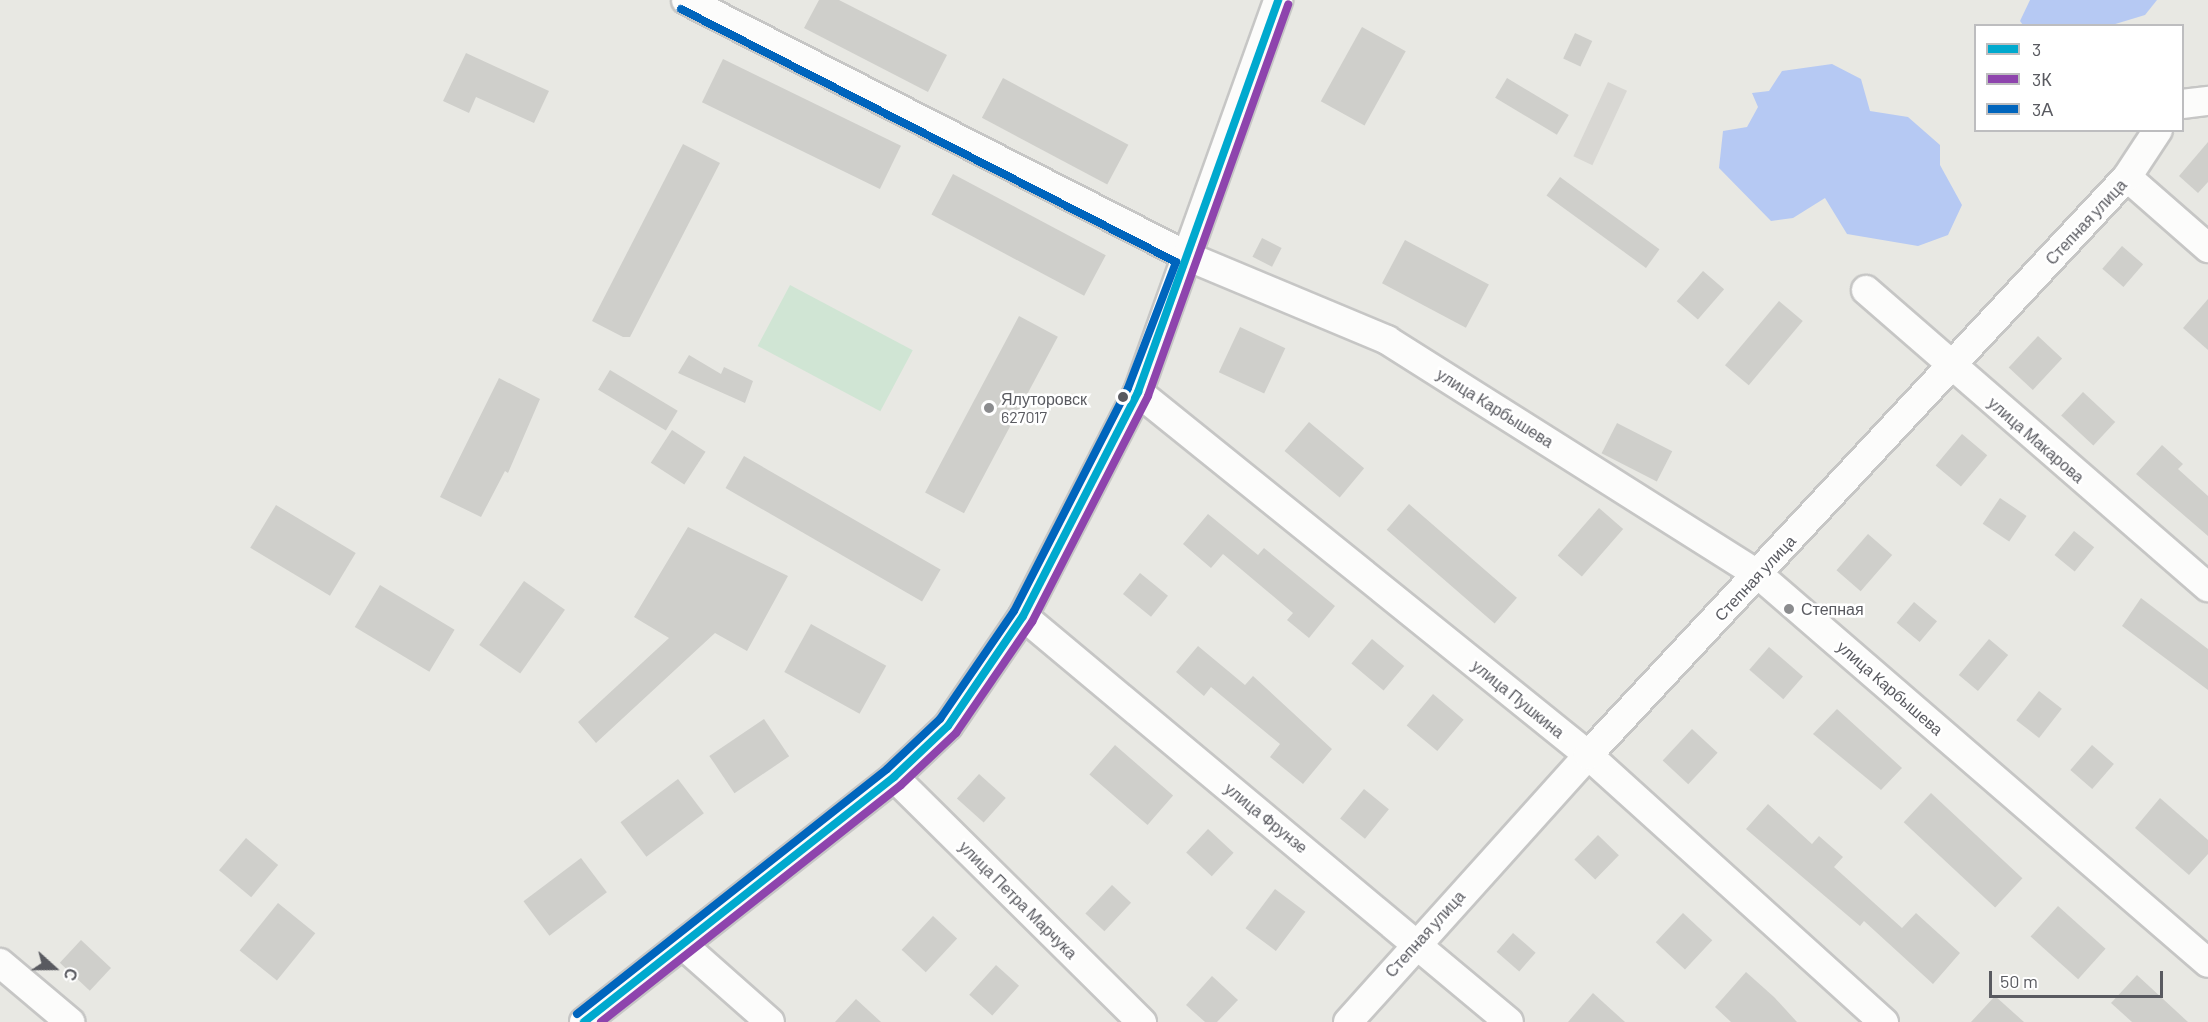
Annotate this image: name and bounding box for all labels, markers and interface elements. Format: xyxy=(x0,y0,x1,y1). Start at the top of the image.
legend xyxy=(1974,24,2184,132)
text: 3 xyxy=(2032,38,2041,60)
text: 3К xyxy=(2032,68,2052,90)
text: 3А xyxy=(2032,98,2053,120)
street label: Степная улица xyxy=(2042,175,2130,269)
street label: улица Карбышева xyxy=(1433,364,1557,452)
place label: Ялуторовск 627017 xyxy=(1001,389,1087,427)
unlabelled marker xyxy=(1117,391,1129,403)
street label: улица Макарова xyxy=(1984,393,2088,487)
marker: Ялуторовск 627017 xyxy=(982,401,996,415)
street label: Степная улица xyxy=(1711,531,1799,625)
place label: Степная xyxy=(1801,599,1864,619)
marker: Степная xyxy=(1782,602,1796,616)
street label: улица Карбышева xyxy=(1833,637,1947,739)
street label: улица Пушкина xyxy=(1468,656,1568,742)
street label: улица Фрунзе xyxy=(1221,779,1311,857)
street label: улица Петра Марчука xyxy=(955,837,1081,963)
street label: Степная улица xyxy=(1381,887,1469,981)
north arrow xyxy=(24,938,84,998)
scale bar xyxy=(1992,959,2166,997)
text: С xyxy=(60,966,82,983)
text: 50 m xyxy=(2000,970,2038,992)

